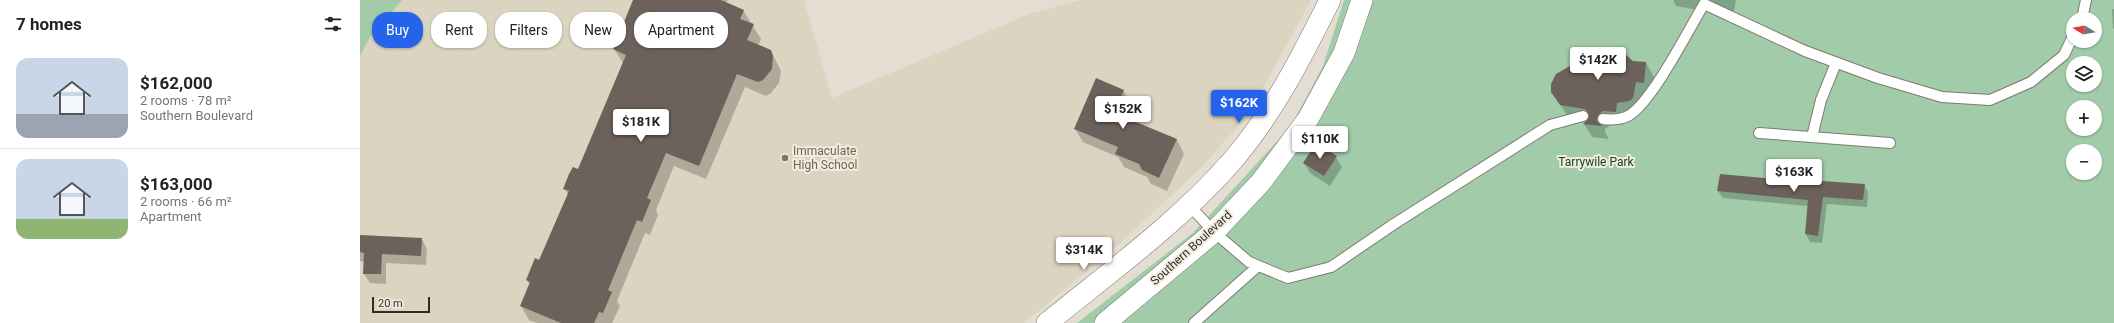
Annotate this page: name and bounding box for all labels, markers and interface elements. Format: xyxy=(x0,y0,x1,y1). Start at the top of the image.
chip: Buy xyxy=(372,12,423,48)
chip: Rent xyxy=(431,12,487,48)
chip: Filters xyxy=(495,12,562,48)
chip: New xyxy=(570,12,626,48)
chip: Apartment xyxy=(634,12,728,48)
north arrow xyxy=(2066,12,2102,48)
map controls xyxy=(2066,12,2102,180)
icon: filters xyxy=(322,13,344,35)
text: 7 homes xyxy=(16,14,82,34)
pin: $142K xyxy=(1570,47,1626,81)
text: $142K xyxy=(1579,52,1617,67)
button: layers xyxy=(2066,56,2102,92)
text: $162,000 xyxy=(140,73,212,93)
icon: home xyxy=(48,74,96,122)
pin: $162K xyxy=(1211,90,1267,124)
text: 2 rooms · 78 m² xyxy=(140,93,232,108)
text: $162K xyxy=(1220,95,1258,110)
pin: $152K xyxy=(1095,96,1151,130)
button: + xyxy=(2066,100,2102,136)
text: $152K xyxy=(1104,101,1142,116)
text: Southern Boulevard xyxy=(140,108,253,123)
pin: $181K xyxy=(613,109,669,143)
text: $181K xyxy=(622,114,660,129)
pin: $110K xyxy=(1292,126,1348,160)
text: $110K xyxy=(1301,131,1339,146)
place label: Immaculate High School xyxy=(793,144,857,172)
button: − xyxy=(2066,144,2102,180)
marker: Immaculate High School xyxy=(780,153,790,163)
park label: Tarrywile Park xyxy=(1558,155,1635,169)
pin: $163K xyxy=(1766,159,1822,193)
text: $163K xyxy=(1775,164,1813,179)
text: $163,000 xyxy=(140,174,212,194)
icon: home xyxy=(48,175,96,223)
text: 2 rooms · 66 m² xyxy=(140,194,232,209)
street label: Southern Boulevard xyxy=(1148,208,1234,288)
text: Apartment xyxy=(140,209,202,224)
pin: $314K xyxy=(1056,237,1112,271)
text: $314K xyxy=(1065,242,1103,257)
scale bar xyxy=(372,295,430,314)
text: 20 m xyxy=(378,297,403,310)

